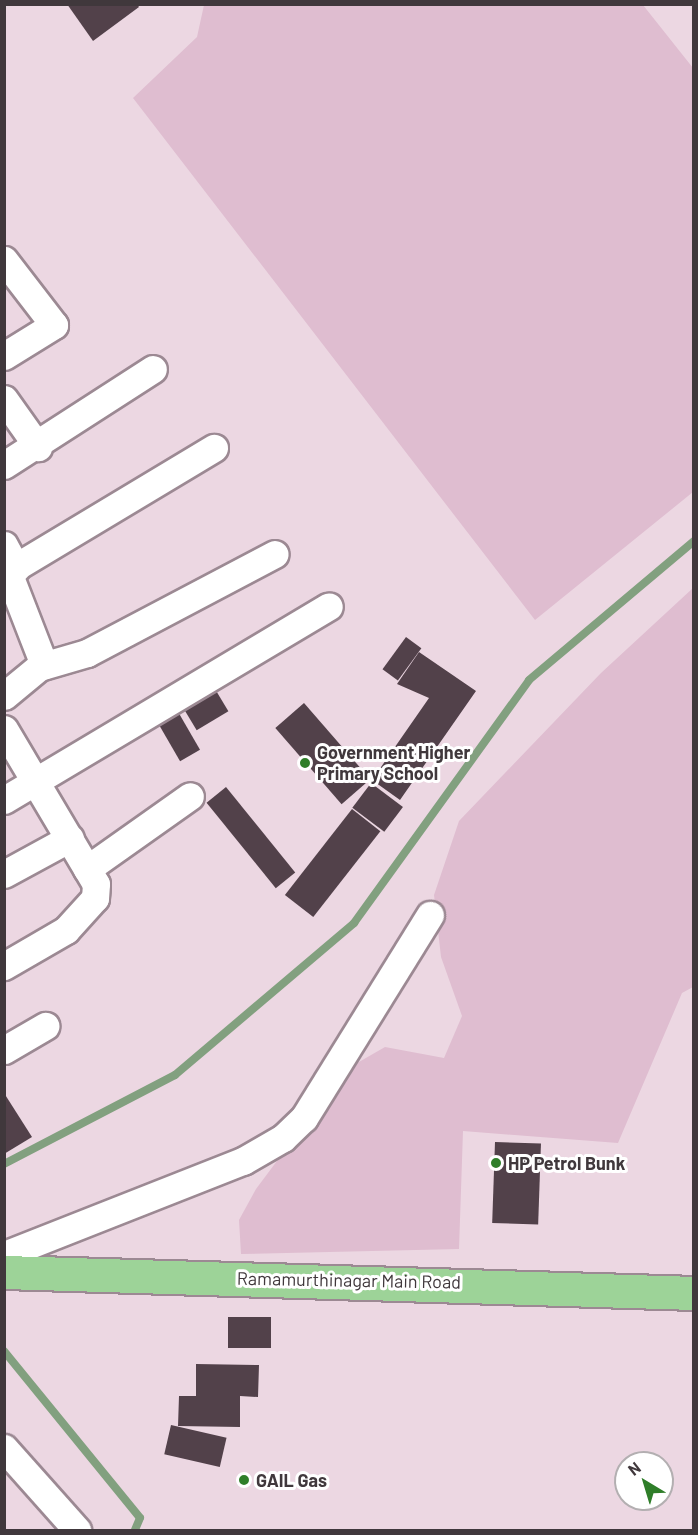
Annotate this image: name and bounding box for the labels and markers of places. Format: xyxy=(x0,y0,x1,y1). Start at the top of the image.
place label: Government Higher Primary School xyxy=(317,742,470,784)
marker: Government Higher Primary School xyxy=(298,756,312,770)
place label: HP Petrol Bunk xyxy=(508,1152,625,1174)
marker: HP Petrol Bunk xyxy=(489,1156,503,1170)
place label: GAIL Gas xyxy=(256,1469,327,1491)
marker: GAIL Gas xyxy=(237,1473,251,1487)

